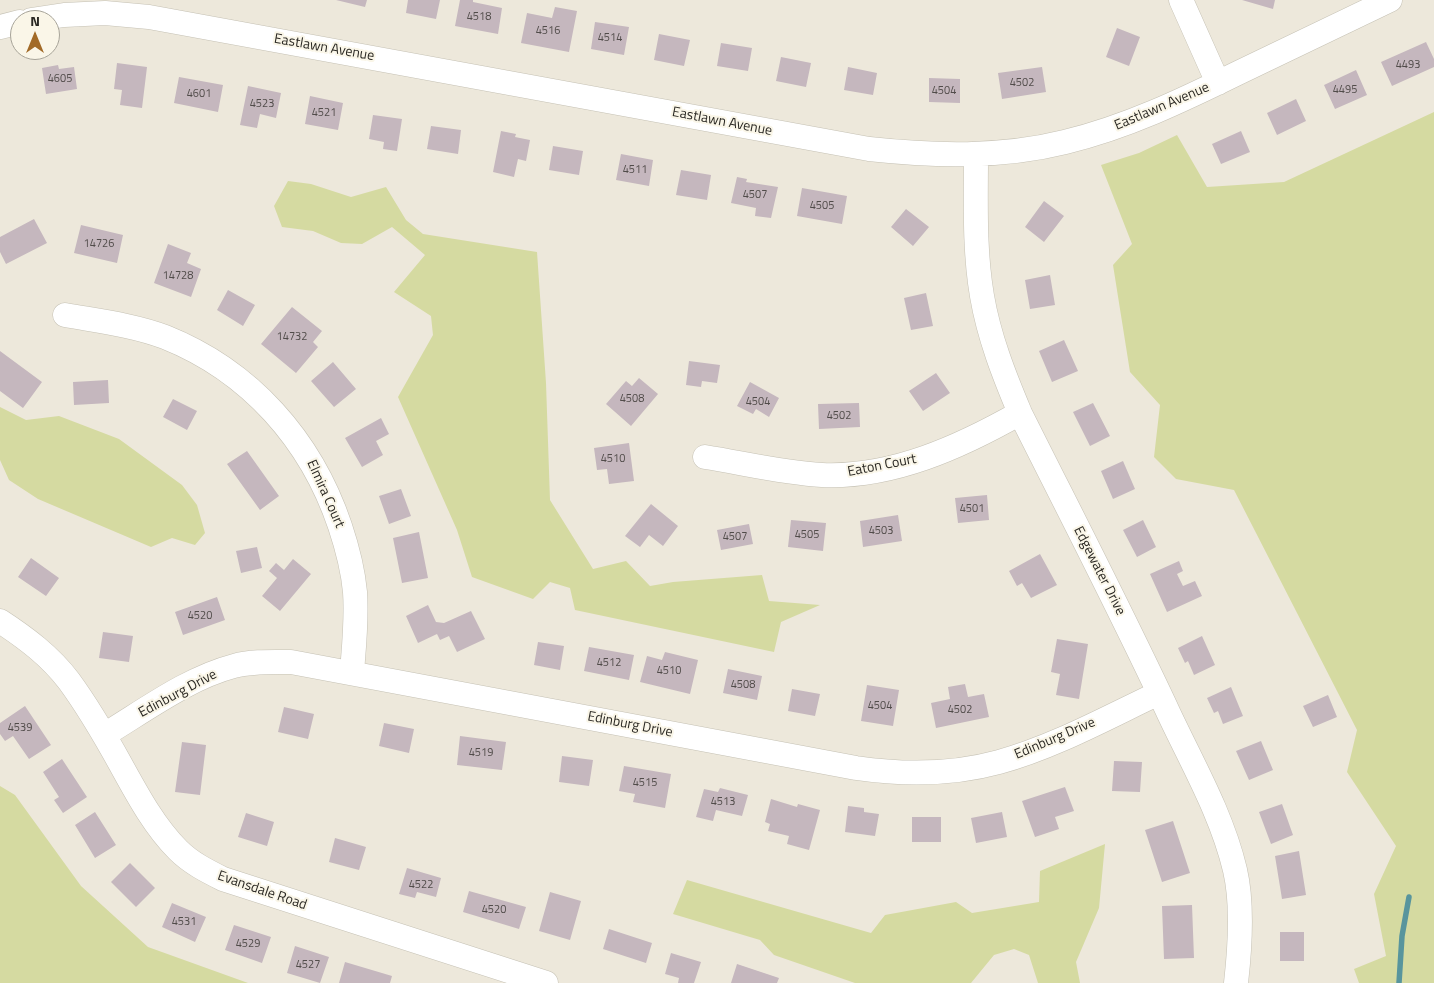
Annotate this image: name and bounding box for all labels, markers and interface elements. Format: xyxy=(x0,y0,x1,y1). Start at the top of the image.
north arrow xyxy=(10,10,60,60)
text: N xyxy=(30,10,40,31)
house number: 4518 xyxy=(467,10,491,24)
house number: 4516 xyxy=(536,24,560,38)
street label: Eastlawn Avenue xyxy=(273,31,375,65)
house number: 4514 xyxy=(598,31,622,45)
house number: 4493 xyxy=(1396,58,1420,72)
house number: 4605 xyxy=(48,72,72,86)
house number: 4502 xyxy=(1010,76,1034,90)
street label: Eastlawn Avenue xyxy=(1112,79,1212,135)
house number: 4495 xyxy=(1333,83,1357,97)
house number: 4504 xyxy=(932,84,956,98)
house number: 4601 xyxy=(187,87,211,101)
house number: 4523 xyxy=(250,97,274,111)
street label: Eastlawn Avenue xyxy=(671,104,773,140)
house number: 4521 xyxy=(312,106,336,120)
house number: 4511 xyxy=(623,163,647,177)
house number: 4507 xyxy=(743,188,767,202)
house number: 4505 xyxy=(810,199,834,213)
house number: 14726 xyxy=(84,237,114,251)
house number: 14728 xyxy=(163,269,193,283)
house number: 14732 xyxy=(277,330,307,344)
house number: 4508 xyxy=(620,392,644,406)
house number: 4504 xyxy=(746,395,770,409)
house number: 4502 xyxy=(827,409,851,423)
street label: Eaton Court xyxy=(846,451,918,481)
house number: 4510 xyxy=(601,452,625,466)
street label: Elmira Court xyxy=(303,457,347,531)
house number: 4501 xyxy=(960,502,984,516)
house number: 4503 xyxy=(869,524,893,538)
street label: Edgewater Drive xyxy=(1069,524,1129,618)
house number: 4505 xyxy=(795,528,819,542)
house number: 4507 xyxy=(723,530,747,544)
house number: 4520 xyxy=(188,609,212,623)
house number: 4512 xyxy=(597,656,621,670)
house number: 4510 xyxy=(657,664,681,678)
street label: Edinburg Drive xyxy=(136,666,220,722)
house number: 4508 xyxy=(731,678,755,692)
house number: 4504 xyxy=(868,699,892,713)
house number: 4502 xyxy=(948,703,972,717)
street label: Edinburg Drive xyxy=(586,709,674,741)
street label: Edinburg Drive xyxy=(1012,714,1098,764)
house number: 4539 xyxy=(8,721,32,735)
house number: 4519 xyxy=(469,746,493,760)
house number: 4515 xyxy=(633,776,657,790)
house number: 4513 xyxy=(711,795,735,809)
street label: Evansdale Road xyxy=(215,868,309,914)
house number: 4522 xyxy=(409,878,433,892)
house number: 4520 xyxy=(482,903,506,917)
house number: 4531 xyxy=(172,915,196,929)
house number: 4529 xyxy=(236,937,260,951)
house number: 4527 xyxy=(296,958,320,972)

